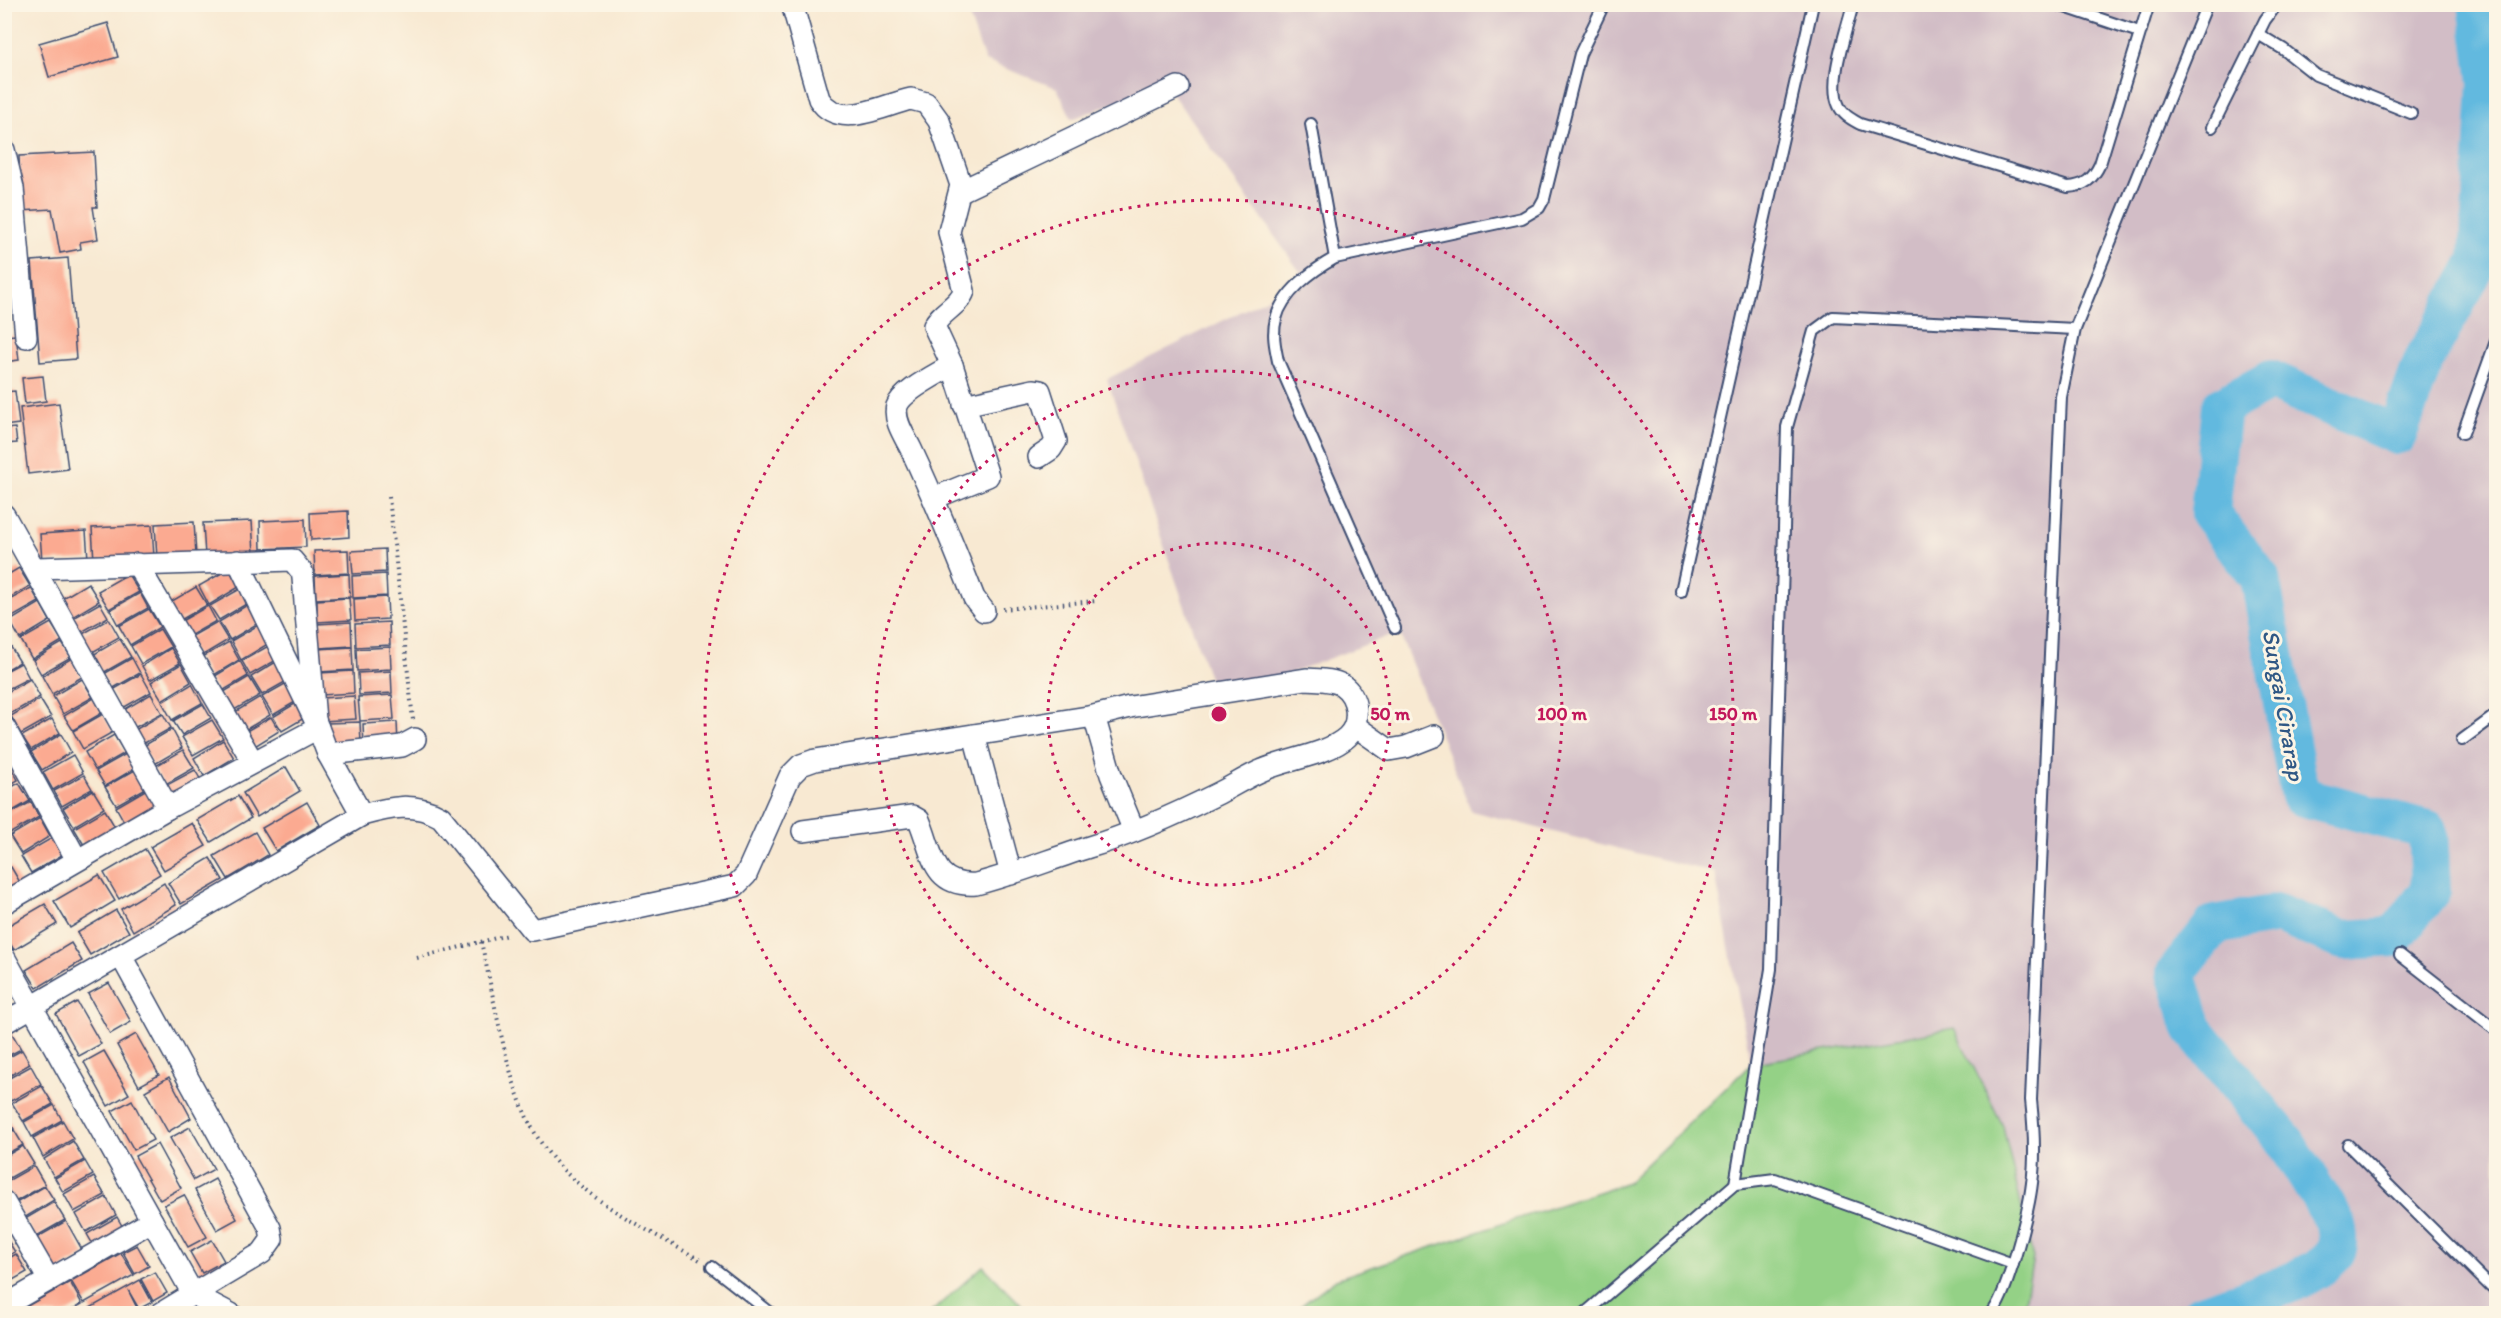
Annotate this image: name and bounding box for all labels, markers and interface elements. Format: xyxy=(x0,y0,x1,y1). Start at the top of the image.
water label: Sungai Cirarap xyxy=(2256,627,2312,784)
text: 50 m xyxy=(1370,703,1411,725)
text: 100 m xyxy=(1537,703,1588,725)
text: 150 m xyxy=(1709,703,1758,725)
centre of rings xyxy=(1209,704,1229,724)

